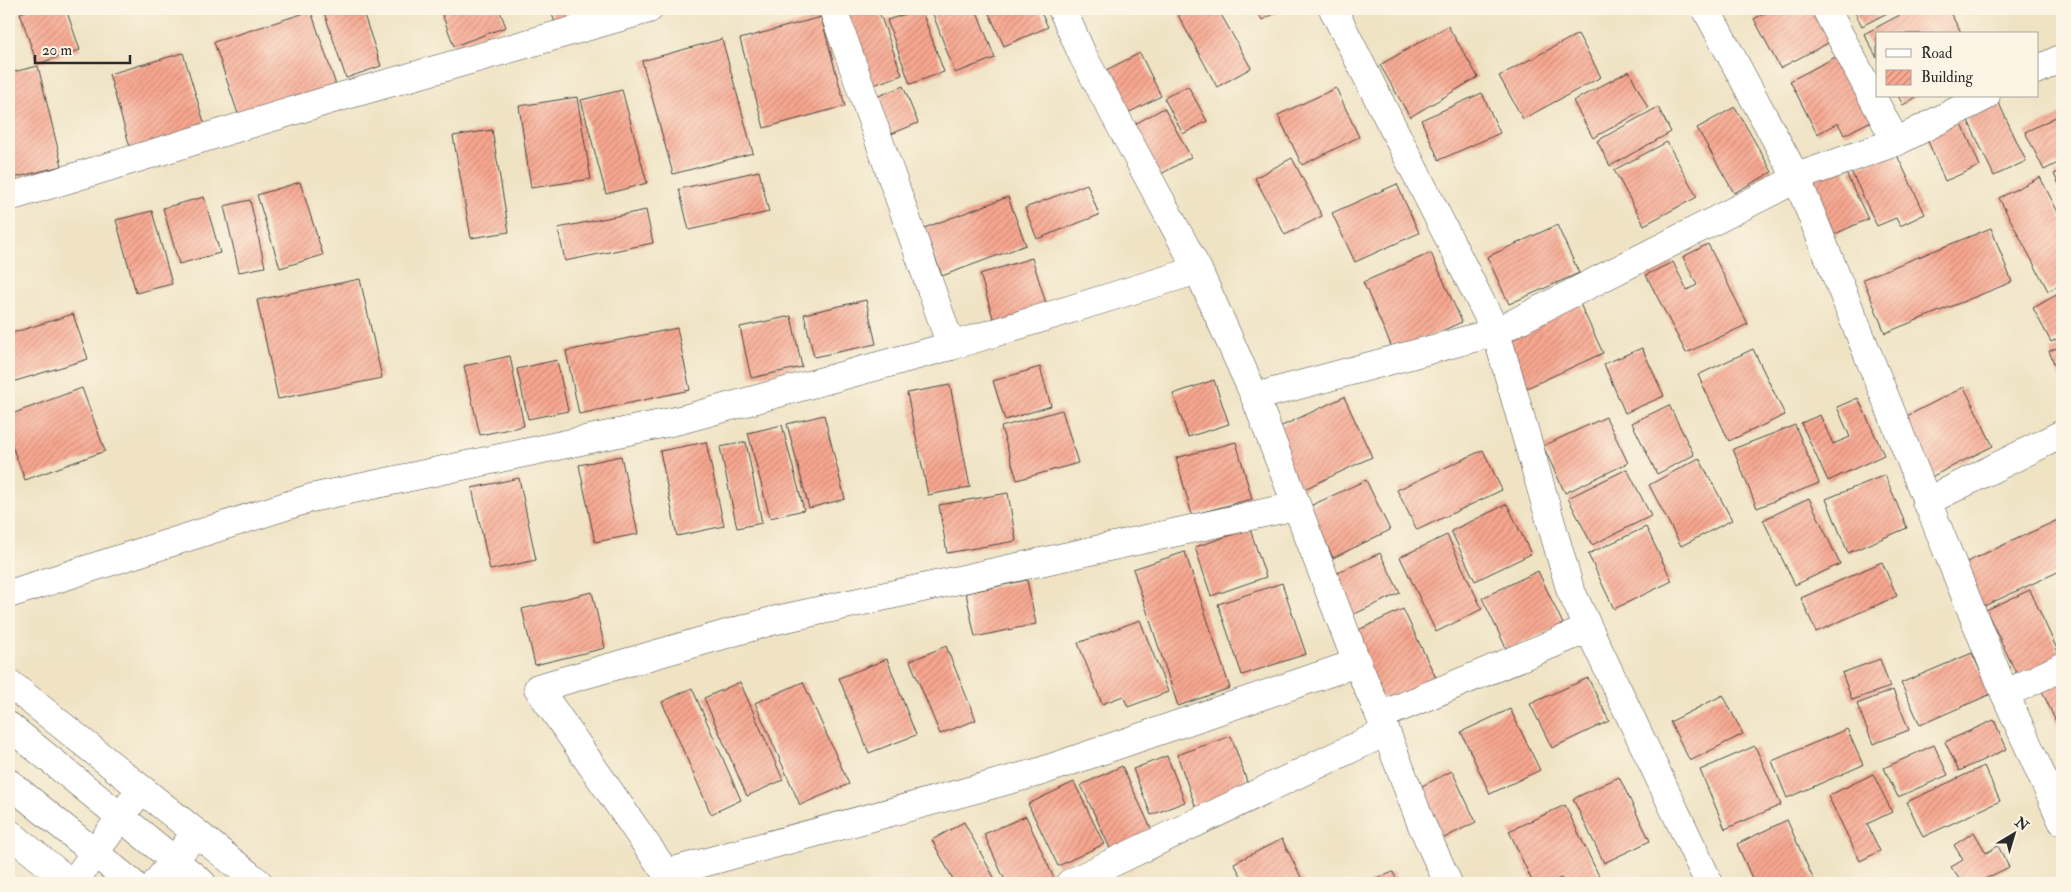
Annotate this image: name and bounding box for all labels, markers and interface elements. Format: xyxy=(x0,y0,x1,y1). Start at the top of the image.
scale bar xyxy=(35,32,130,64)
legend xyxy=(1876,32,2038,98)
text: 20 m xyxy=(42,41,72,60)
text: Road xyxy=(1921,44,1953,63)
text: Building xyxy=(1921,68,1973,87)
north arrow xyxy=(1988,810,2038,860)
text: N xyxy=(2011,813,2032,835)

